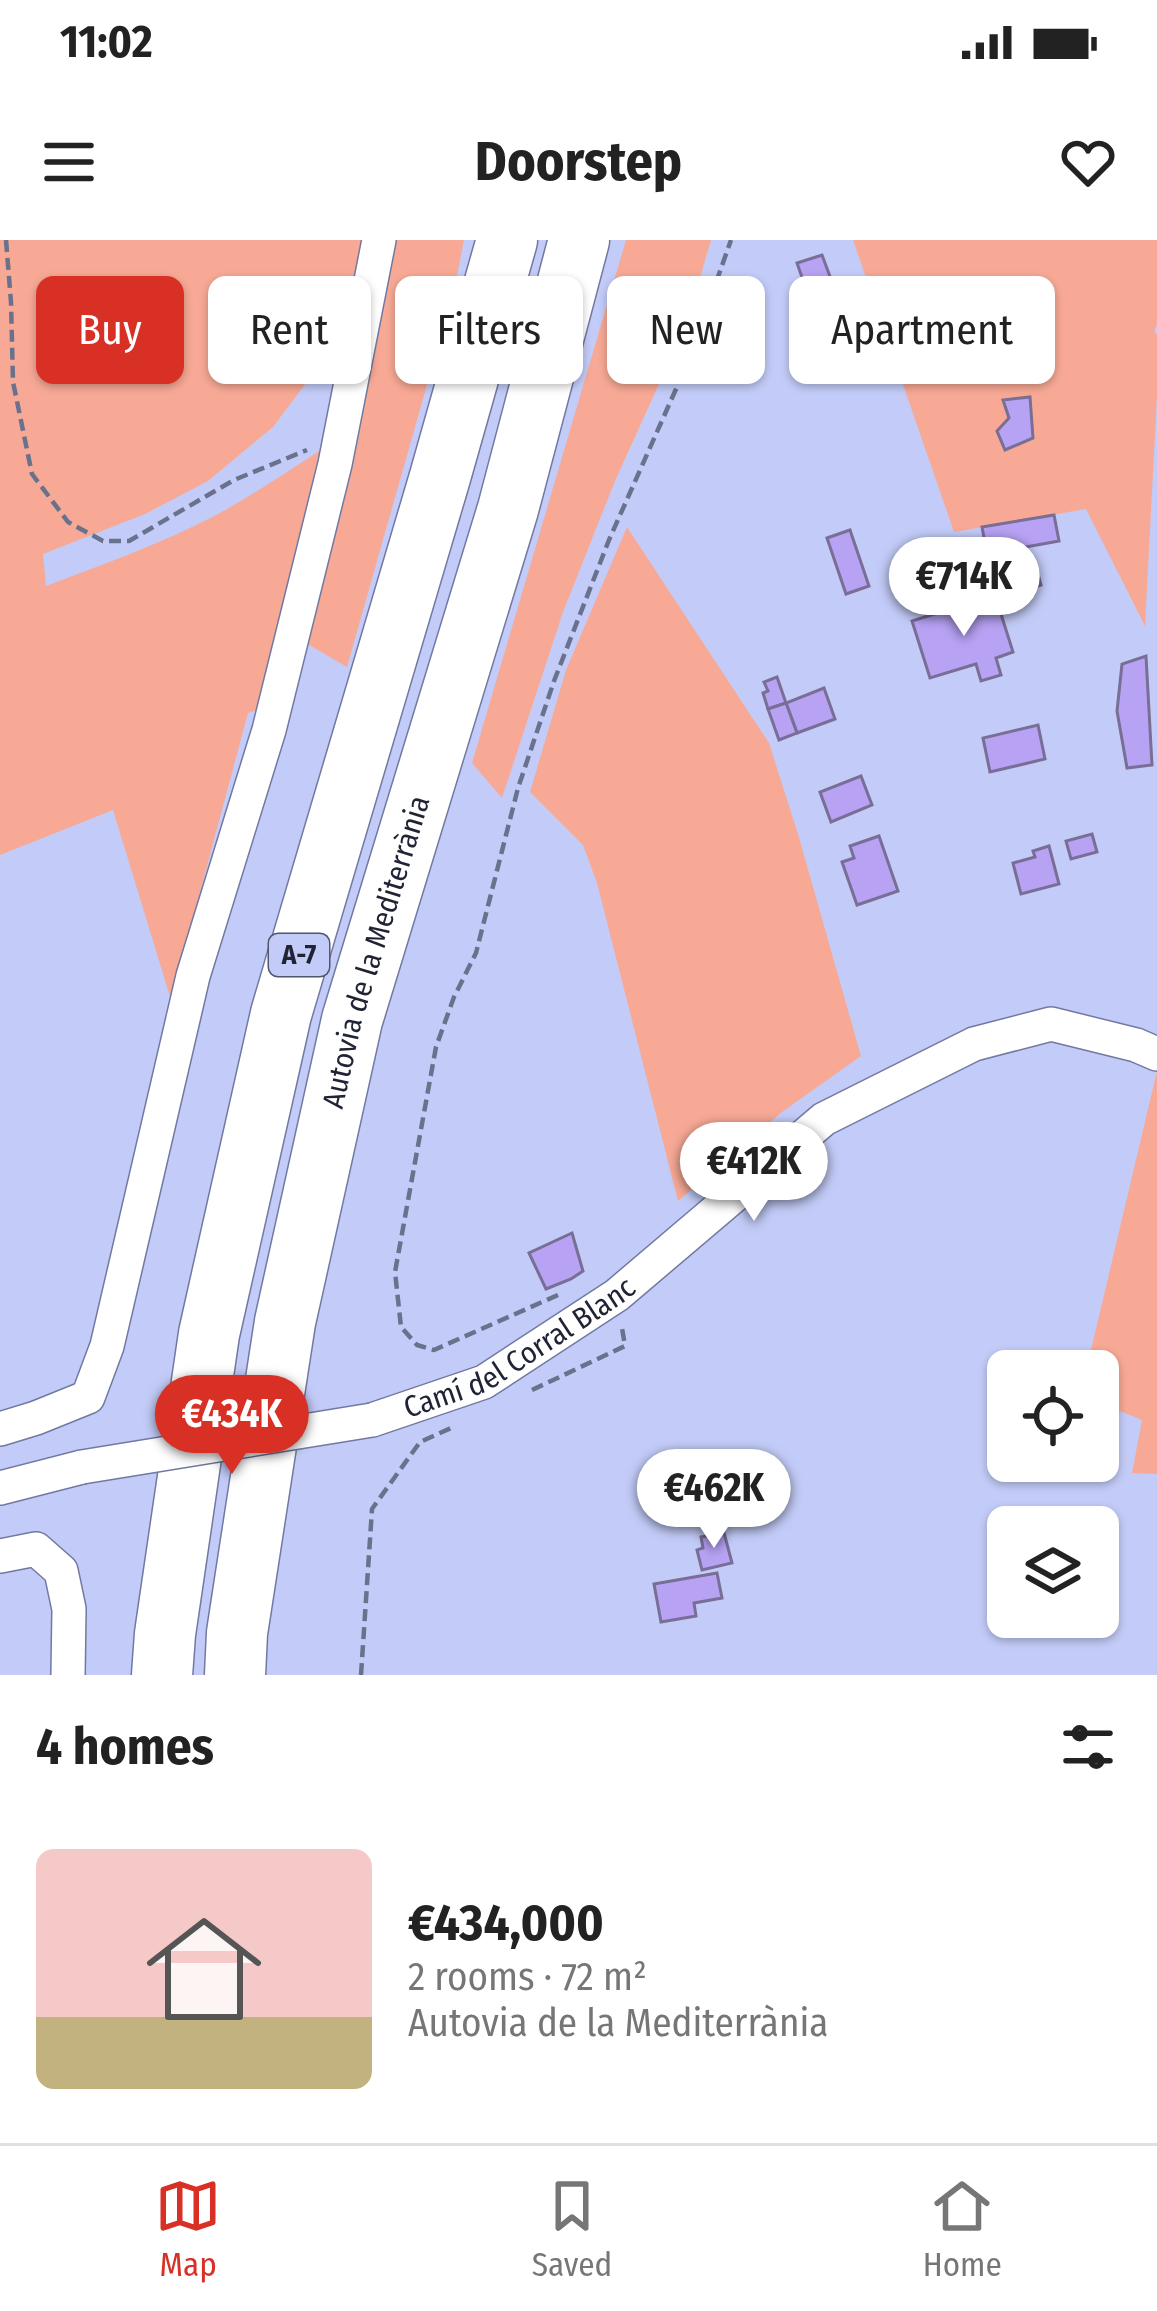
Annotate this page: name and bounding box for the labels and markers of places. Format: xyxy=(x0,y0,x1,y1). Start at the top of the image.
pin: €714K xyxy=(880,537,1048,639)
pin: €412K xyxy=(670,1122,838,1224)
pin: €434K xyxy=(148,1375,316,1477)
pin: €462K xyxy=(630,1449,798,1551)

